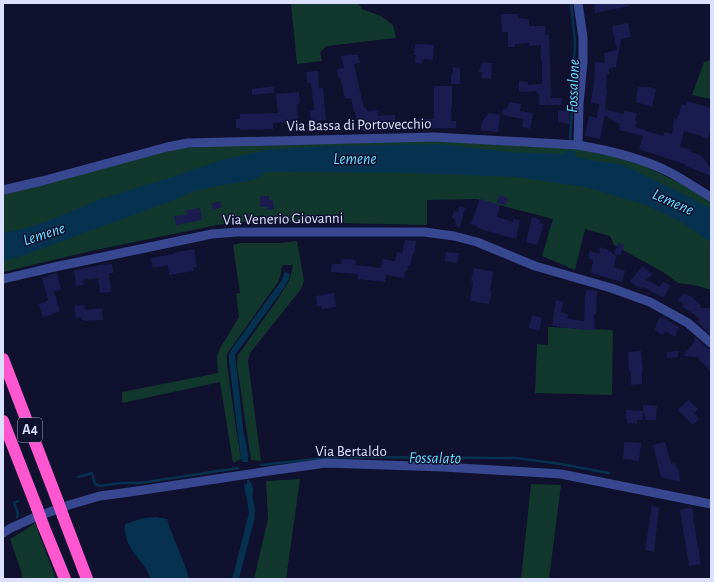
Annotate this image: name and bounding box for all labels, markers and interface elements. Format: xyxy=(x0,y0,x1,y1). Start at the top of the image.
water label: Fossalone xyxy=(564,59,582,113)
street label: Via Bassa di Portovecchio xyxy=(286,116,432,134)
water label: Lemene xyxy=(333,151,377,167)
water label: Lemene xyxy=(650,186,696,218)
street label: Via Venerio Giovanni xyxy=(222,210,344,228)
water label: Lemene xyxy=(21,220,67,248)
road number: A4 xyxy=(18,418,42,442)
street label: Via Bertaldo xyxy=(315,444,387,459)
water label: Fossalato xyxy=(409,450,462,466)

